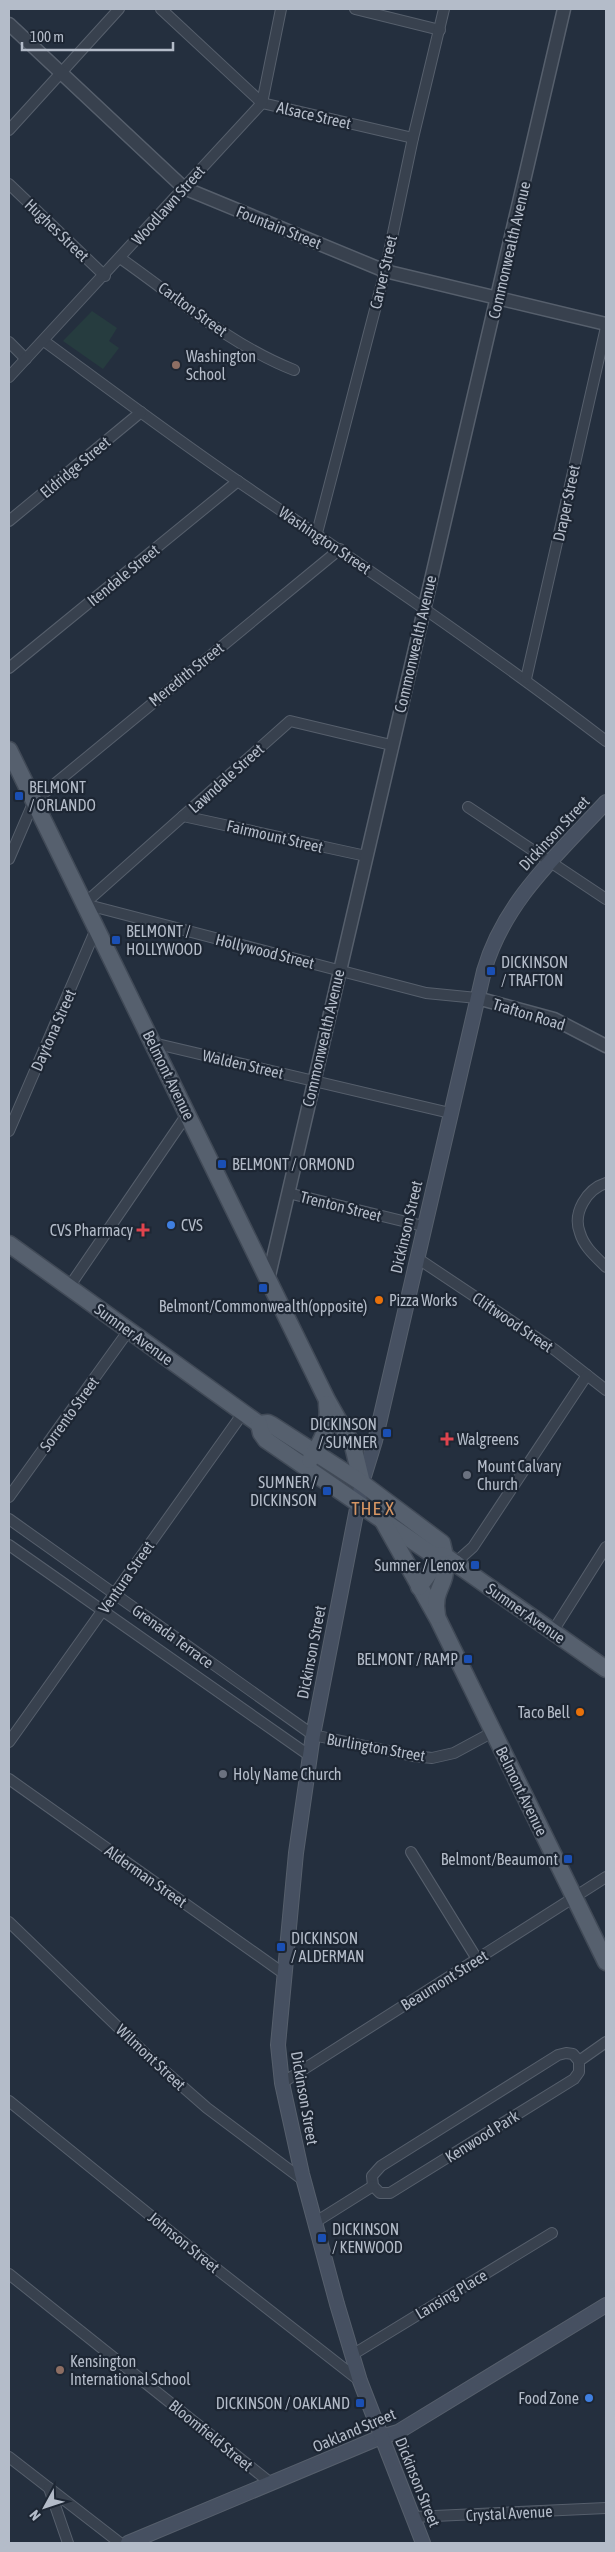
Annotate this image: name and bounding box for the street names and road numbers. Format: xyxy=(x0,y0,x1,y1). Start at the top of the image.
street label: Alsace Street xyxy=(275,98,353,132)
street label: Woodlawn Street xyxy=(128,162,208,248)
street label: Commonwealth Avenue xyxy=(484,180,534,320)
street label: Hughes Street xyxy=(21,195,93,266)
street label: Fountain Street xyxy=(234,202,324,252)
street label: Carver Street xyxy=(366,233,400,311)
street label: Carlton Street xyxy=(155,278,231,340)
street label: Eldridge Street xyxy=(36,432,115,502)
street label: Draper Street xyxy=(549,463,584,543)
street label: Washington Street xyxy=(275,503,375,579)
street label: Itendale Street xyxy=(83,540,163,609)
street label: Commonwealth Avenue xyxy=(390,574,440,714)
street label: Meredith Street xyxy=(145,638,227,710)
street label: Lawndale Street xyxy=(185,739,267,816)
street label: Dickinson Street xyxy=(515,792,593,874)
street label: Fairmount Street xyxy=(225,816,325,856)
street label: Hollywood Street xyxy=(214,930,317,973)
street label: Commonwealth Avenue xyxy=(298,968,348,1108)
street label: Daytona Street xyxy=(27,986,80,1074)
street label: Trafton Road xyxy=(491,994,567,1034)
street label: Belmont Avenue xyxy=(140,1027,198,1123)
street label: Walden Street xyxy=(201,1046,286,1082)
street label: Dickinson Street xyxy=(387,1178,426,1275)
street label: Trenton Street xyxy=(299,1187,384,1225)
street label: Cliftwood Street xyxy=(469,1288,557,1356)
street label: Sumner Avenue xyxy=(91,1300,177,1368)
street label: Sorrento Street xyxy=(36,1373,102,1455)
street label: Ventura Street xyxy=(95,1537,158,1617)
street label: Sumner Avenue xyxy=(483,1579,569,1647)
street label: Grenada Terrace xyxy=(129,1601,217,1671)
street label: Dickinson Street xyxy=(293,1603,329,1700)
street label: Burlington Street xyxy=(325,1729,427,1766)
street label: Belmont Avenue xyxy=(493,1743,551,1839)
street label: Alderman Street xyxy=(102,1841,191,1911)
street label: Beaumont Street xyxy=(397,1946,491,2014)
street label: Wilmont Street xyxy=(113,2020,190,2094)
street label: Dickinson Street xyxy=(288,2050,322,2147)
street label: Kenwood Park xyxy=(442,2106,522,2166)
street label: Johnson Street xyxy=(145,2208,224,2276)
street label: Lansing Place xyxy=(412,2266,491,2323)
street label: Bloomfield Street xyxy=(165,2396,257,2475)
street label: Oakland Street xyxy=(310,2404,398,2456)
street label: Dickinson Street xyxy=(392,2435,444,2530)
street label: Crystal Avenue xyxy=(465,2502,553,2525)

